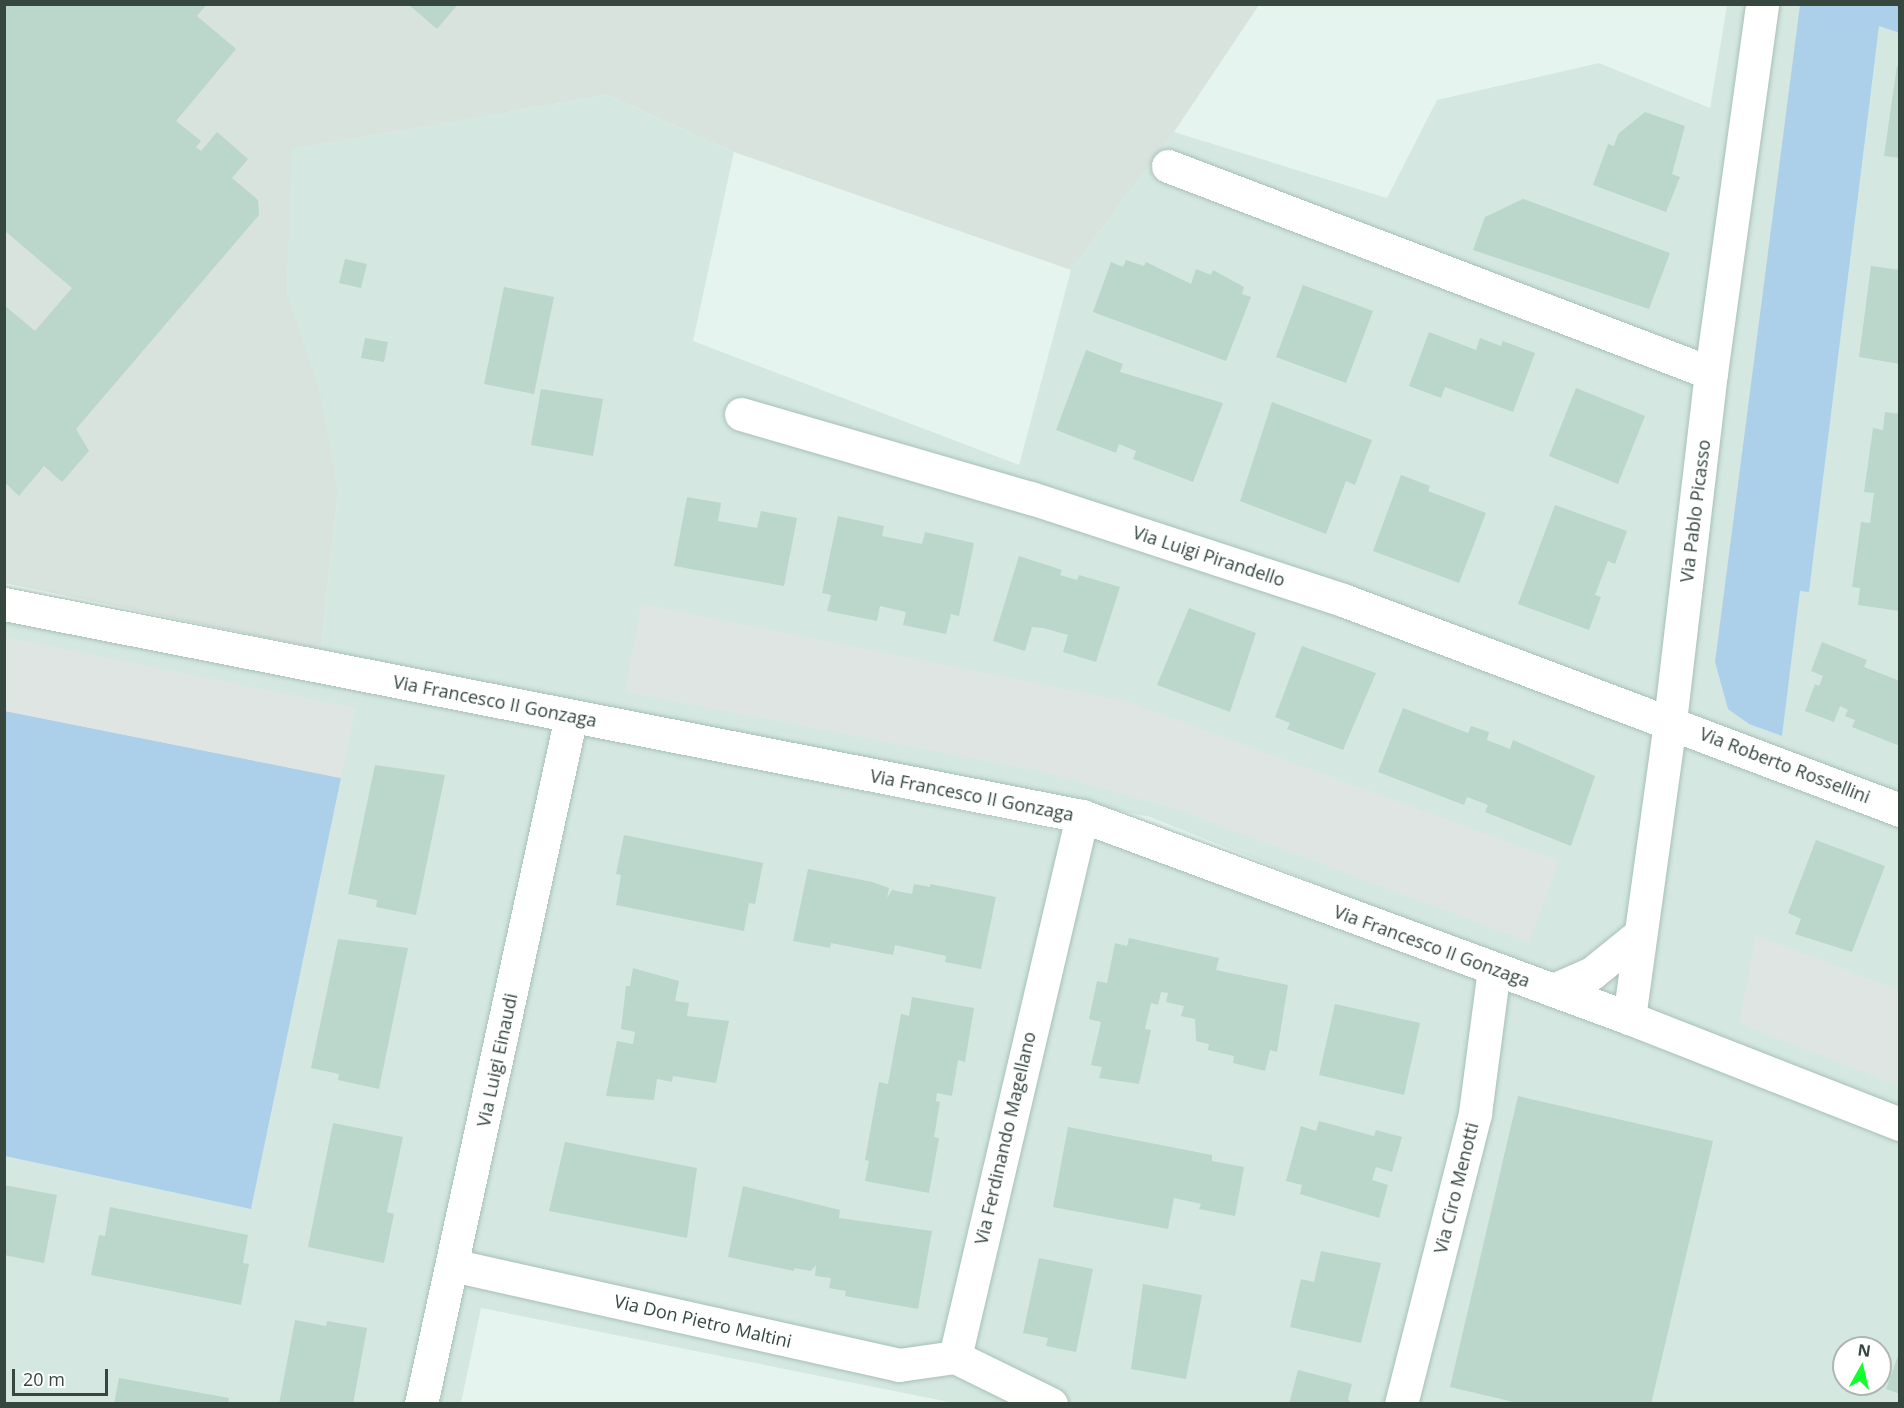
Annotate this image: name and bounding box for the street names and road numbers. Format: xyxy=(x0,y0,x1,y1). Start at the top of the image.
street label: Via Pablo Picasso xyxy=(1676,438,1714,584)
street label: Via Luigi Pirandello xyxy=(1130,521,1288,591)
street label: Via Francesco II Gonzaga xyxy=(391,671,599,731)
street label: Via Roberto Rossellini xyxy=(1697,723,1873,807)
street label: Via Francesco II Gonzaga xyxy=(868,765,1076,825)
street label: Via Francesco II Gonzaga xyxy=(1331,900,1533,992)
street label: Via Luigi Einaudi xyxy=(472,991,522,1129)
street label: Via Ferdinando Magellano xyxy=(970,1029,1040,1247)
street label: Via Ciro Menotti xyxy=(1429,1120,1483,1256)
street label: Via Don Pietro Maltini xyxy=(612,1290,794,1352)

